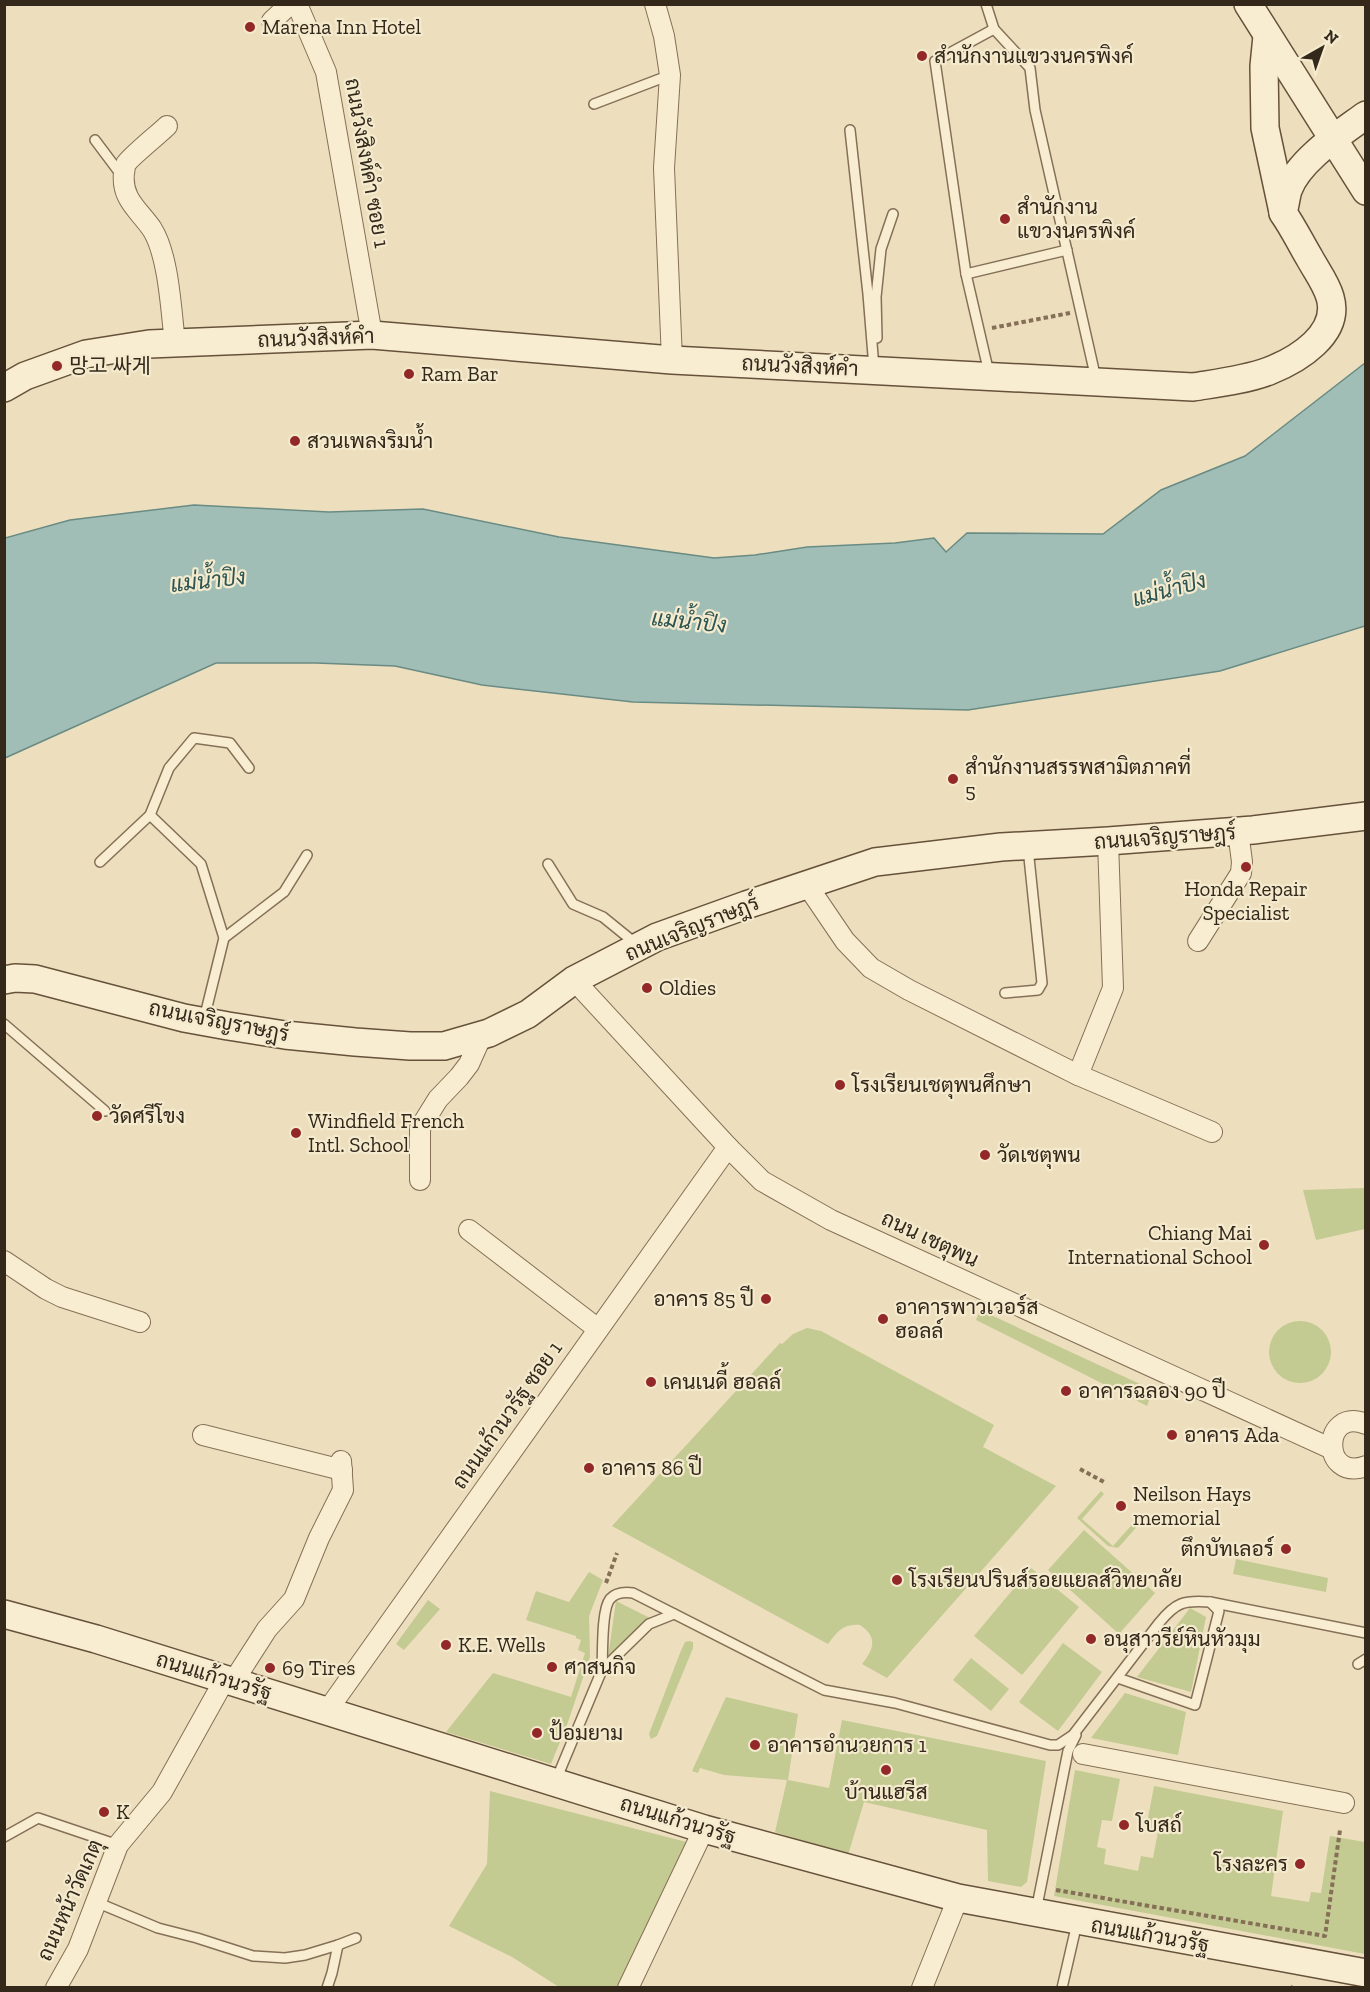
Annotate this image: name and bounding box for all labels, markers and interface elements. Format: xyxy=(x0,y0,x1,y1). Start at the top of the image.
place label: Marena Inn Hotel xyxy=(262,14,421,39)
north arrow xyxy=(1292,18,1352,78)
marker: Marena Inn Hotel xyxy=(243,20,257,34)
text: N xyxy=(1321,26,1342,48)
place label: สำนักงานแขวงนครพิงค์ xyxy=(934,42,1133,68)
marker: สำนักงานแขวงนครพิงค์ xyxy=(915,49,929,63)
street label: ถนนวังสิงห์คำ ซอย 1 xyxy=(340,76,396,250)
place label: สำนักงาน แขวงนครพิงค์ xyxy=(1017,194,1135,243)
marker: สำนักงาน แขวงนครพิงค์ xyxy=(998,212,1012,226)
street label: ถนนวังสิงห์คำ xyxy=(257,322,375,352)
street label: ถนนวังสิงห์คำ xyxy=(741,349,859,381)
place label: 망고 싸게 xyxy=(69,353,151,378)
marker: 망고 싸게 xyxy=(50,359,64,373)
place label: Ram Bar xyxy=(421,361,499,386)
marker: Ram Bar xyxy=(402,367,416,381)
place label: สวนเพลงริมน้ำ xyxy=(307,423,433,453)
marker: สวนเพลงริมน้ำ xyxy=(288,434,302,448)
water label: แม่น้ำปิง xyxy=(169,557,247,598)
water label: แม่น้ำปิง xyxy=(1128,561,1209,612)
water label: แม่น้ำปิง xyxy=(650,598,728,639)
place label: สำนักงานสรรพสามิตภาคที่ 5 xyxy=(965,747,1191,803)
marker: สำนักงานสรรพสามิตภาคที่ 5 xyxy=(946,772,960,786)
street label: ถนนเจริญราษฎร์ xyxy=(1093,818,1237,856)
marker: Honda Repair Specialist xyxy=(1239,860,1253,874)
place label: Honda Repair Specialist xyxy=(1184,876,1308,925)
street label: ถนนเจริญราษฎร์ xyxy=(621,888,763,968)
place label: Oldies xyxy=(659,975,716,1000)
marker: Oldies xyxy=(640,981,654,995)
street label: ถนนเจริญราษฎร์ xyxy=(146,994,292,1048)
place label: โรงเรียนเชตุพนศึกษา xyxy=(851,1072,1031,1099)
marker: โรงเรียนเชตุพนศึกษา xyxy=(833,1078,847,1092)
place label: วัดศรีโขง xyxy=(109,1103,185,1128)
place label: Windfield French Intl. School xyxy=(308,1108,465,1157)
marker: วัดศรีโขง xyxy=(90,1109,104,1123)
marker: Windfield French Intl. School xyxy=(289,1126,303,1140)
place label: วัดเชตุพน xyxy=(997,1142,1081,1169)
marker: วัดเชตุพน xyxy=(978,1148,992,1162)
street label: ถนน เชตุพน xyxy=(877,1205,983,1274)
place label: Chiang Mai International School xyxy=(1068,1220,1252,1269)
marker: Chiang Mai International School xyxy=(1257,1238,1271,1252)
place label: อาคาร 85 ปี xyxy=(653,1285,754,1311)
marker: อาคาร 85 ปี xyxy=(759,1292,773,1306)
place label: อาคารพาวเวอร์ส ฮอลล์ xyxy=(895,1293,1039,1343)
marker: อาคารพาวเวอร์ส ฮอลล์ xyxy=(876,1312,890,1326)
street label: ถนนแก้วนวรัฐ ซอย 1 xyxy=(446,1336,568,1494)
place label: เคนเนดี้ ฮอลล์ xyxy=(663,1362,781,1394)
marker: เคนเนดี้ ฮอลล์ xyxy=(644,1375,658,1389)
place label: อาคารฉลอง 90 ปี xyxy=(1078,1377,1226,1403)
marker: อาคารฉลอง 90 ปี xyxy=(1059,1384,1073,1398)
place label: อาคาร Ada xyxy=(1184,1422,1279,1447)
marker: อาคาร Ada xyxy=(1165,1428,1179,1442)
place label: อาคาร 86 ปี xyxy=(601,1454,702,1480)
marker: อาคาร 86 ปี xyxy=(582,1461,596,1475)
place label: Neilson Hays memorial xyxy=(1133,1481,1251,1530)
marker: Neilson Hays memorial xyxy=(1114,1499,1128,1513)
place label: ตึกบัทเลอร์ xyxy=(1181,1535,1274,1561)
marker: ตึกบัทเลอร์ xyxy=(1279,1542,1293,1556)
place label: โรงเรียนปรินส์รอยแยลส์วิทยาลัย xyxy=(908,1566,1182,1592)
marker: โรงเรียนปรินส์รอยแยลส์วิทยาลัย xyxy=(890,1573,904,1587)
place label: อนุสาวรีย์หินหัวมุม xyxy=(1103,1625,1261,1653)
place label: K.E. Wells xyxy=(458,1632,546,1657)
marker: อนุสาวรีย์หินหัวมุม xyxy=(1084,1632,1098,1646)
marker: K.E. Wells xyxy=(439,1638,453,1652)
street label: ถนนแก้วนวรัฐ xyxy=(153,1646,275,1706)
place label: ศาสนกิจ xyxy=(564,1654,636,1679)
place label: 69 Tires xyxy=(282,1655,355,1680)
marker: ศาสนกิจ xyxy=(545,1660,559,1674)
marker: 69 Tires xyxy=(263,1661,277,1675)
place label: ป้อมยาม xyxy=(549,1719,623,1745)
marker: ป้อมยาม xyxy=(530,1726,544,1740)
place label: อาคารอำนวยการ 1 xyxy=(767,1732,926,1757)
marker: อาคารอำนวยการ 1 xyxy=(748,1738,762,1752)
marker: บ้านแฮรีส xyxy=(879,1763,893,1777)
place label: บ้านแฮรีส xyxy=(844,1779,928,1804)
street label: ถนนแก้วนวรัฐ xyxy=(617,1790,739,1850)
place label: K xyxy=(116,1799,130,1824)
marker: K xyxy=(97,1805,111,1819)
place label: โบสถ์ xyxy=(1135,1811,1182,1837)
marker: โบสถ์ xyxy=(1117,1818,1131,1832)
street label: ถนนหน้าวัดเกตุ xyxy=(32,1835,109,1965)
place label: โรงละคร xyxy=(1213,1851,1288,1876)
marker: โรงละคร xyxy=(1293,1857,1307,1871)
street label: ถนนแก้วนวรัฐ xyxy=(1089,1912,1211,1958)

